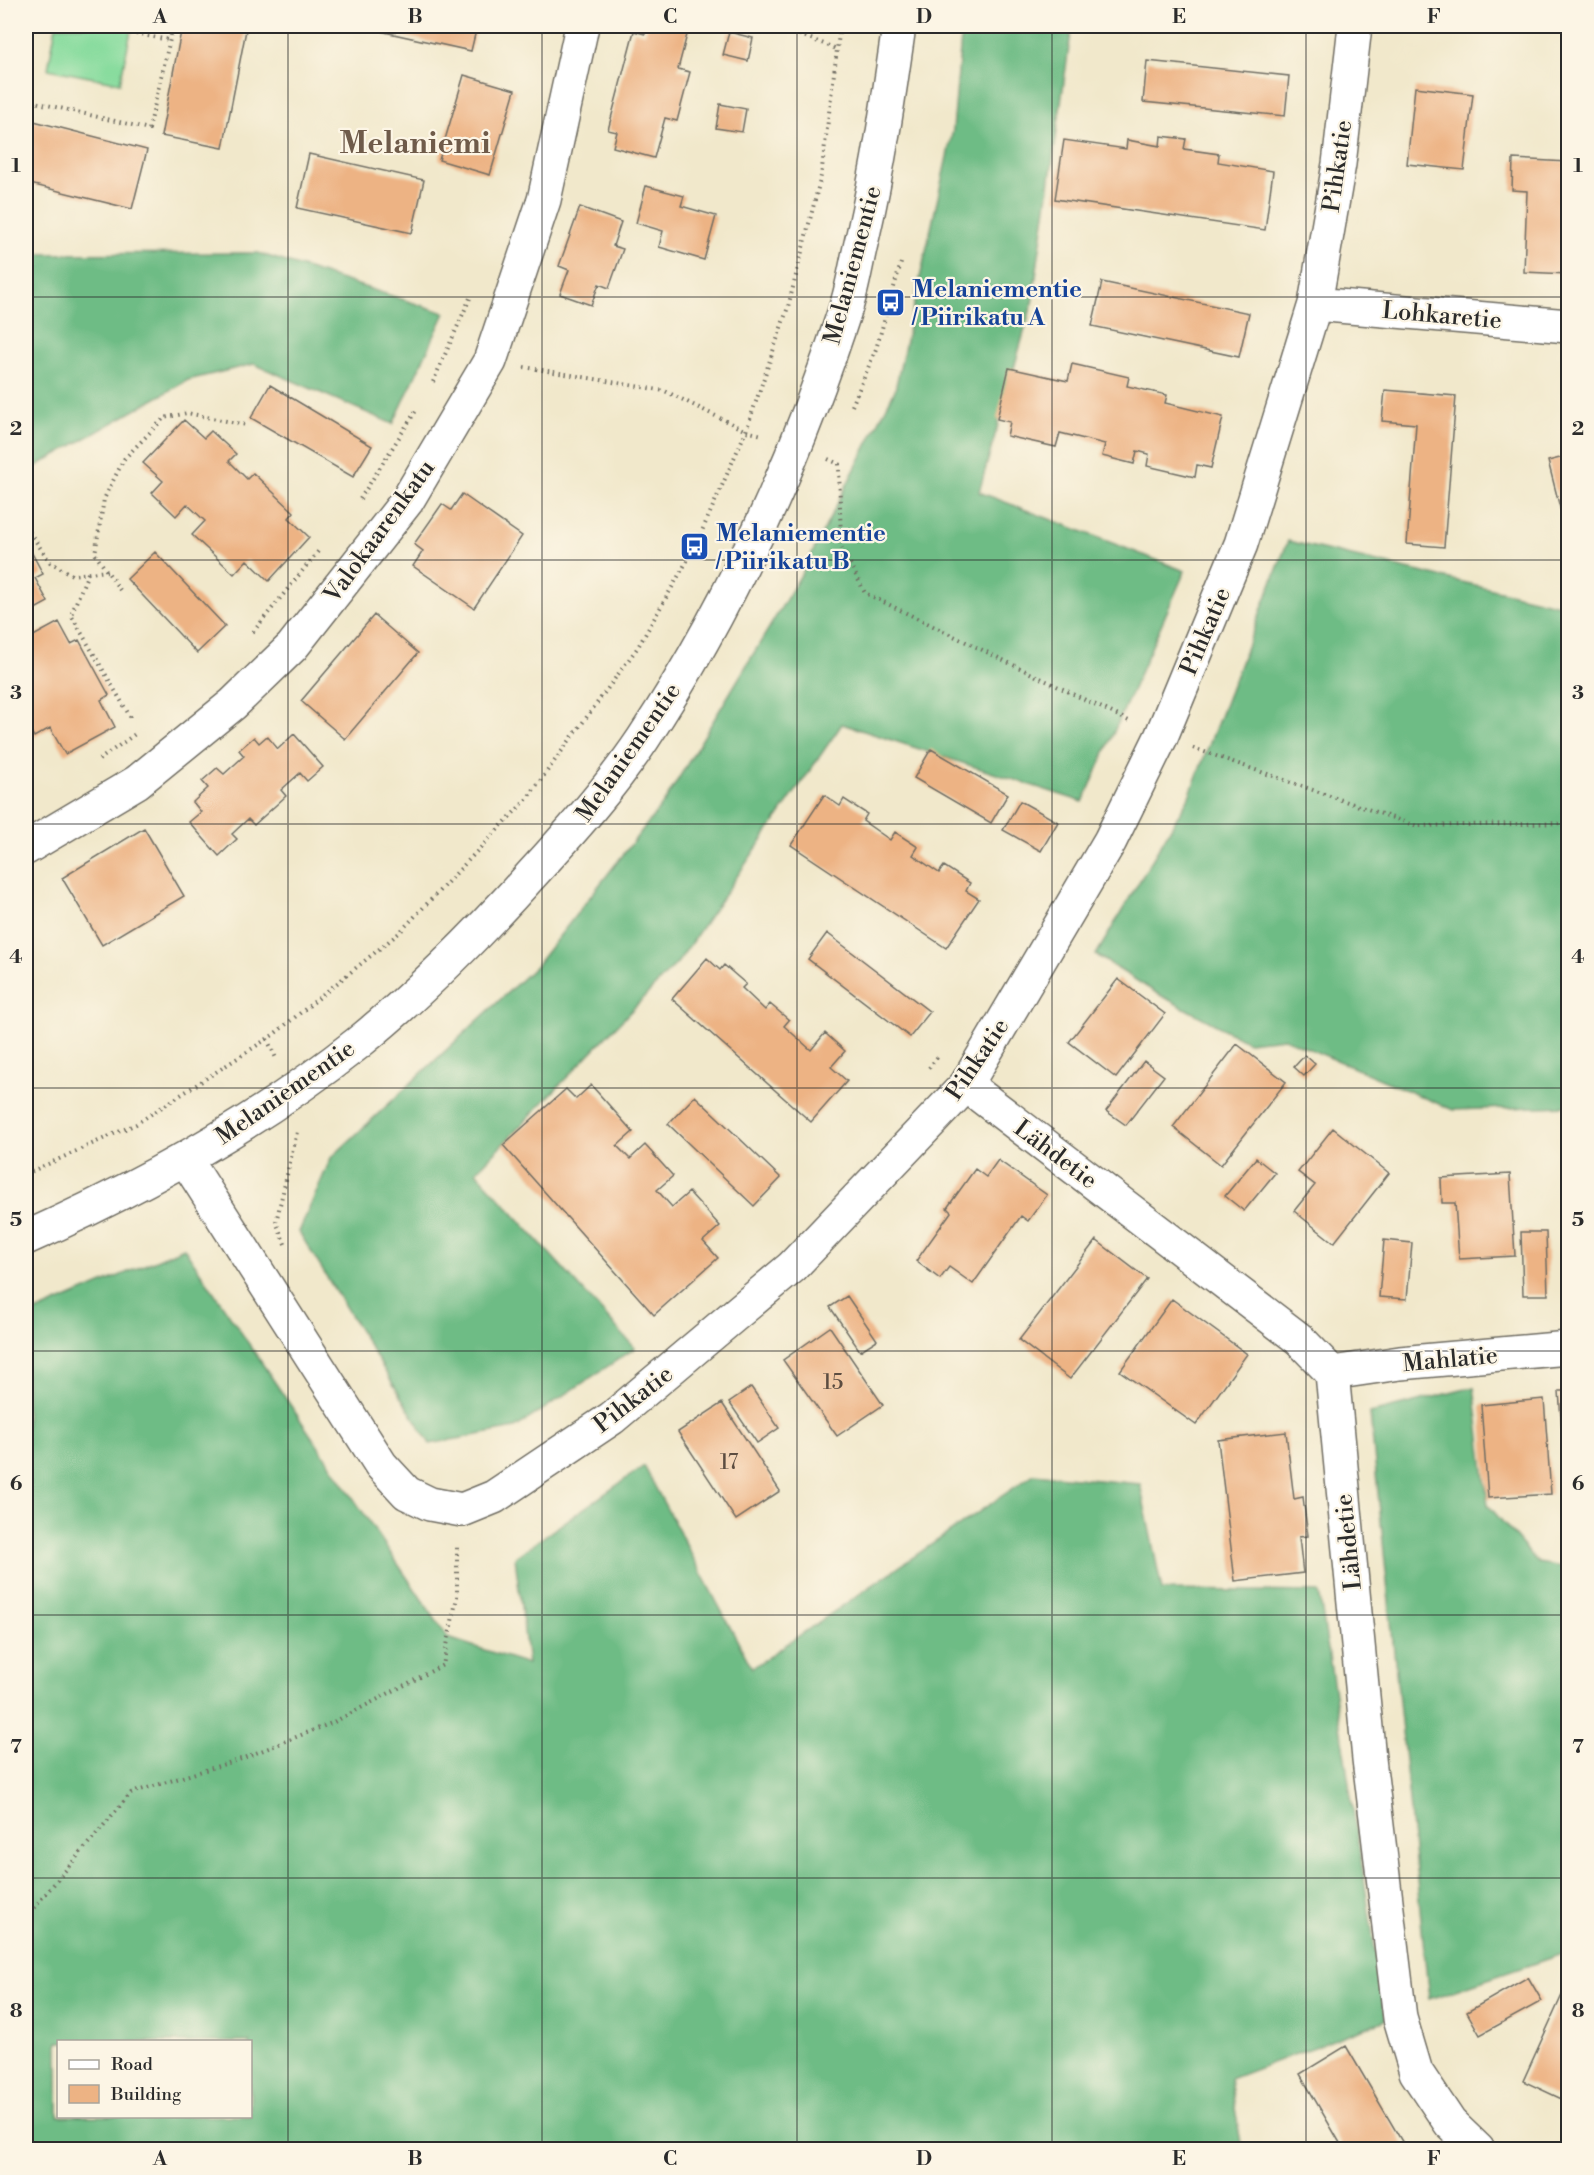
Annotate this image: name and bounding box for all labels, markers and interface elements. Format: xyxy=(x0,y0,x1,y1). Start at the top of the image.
text: A xyxy=(152,5,168,30)
text: B xyxy=(407,5,423,30)
text: C xyxy=(663,5,677,30)
text: D xyxy=(916,5,932,30)
text: E xyxy=(1172,5,1186,30)
text: F xyxy=(1427,5,1441,30)
street label: Pihkatie xyxy=(1317,118,1359,214)
district label: Melaniemi xyxy=(340,125,491,163)
text: 1 xyxy=(11,154,21,179)
text: 1 xyxy=(1573,154,1583,179)
street label: Melaniementie xyxy=(817,183,889,348)
place label: Melaniementie / Piirikatu A xyxy=(911,275,1082,333)
bus stop icon: Melaniementie / Piirikatu A xyxy=(875,287,907,319)
street label: Lohkaretie xyxy=(1381,296,1503,336)
text: 2 xyxy=(10,417,22,442)
text: 2 xyxy=(1572,417,1584,442)
street label: Valokaarenkatu xyxy=(317,454,442,610)
place label: Melaniementie / Piirikatu B xyxy=(715,519,886,577)
bus stop icon: Melaniementie / Piirikatu B xyxy=(679,531,711,563)
street label: Pihkatie xyxy=(1174,583,1238,680)
street label: Melaniementie xyxy=(570,677,688,828)
text: 3 xyxy=(10,681,22,706)
text: 3 xyxy=(1572,681,1584,706)
text: 4 xyxy=(9,945,23,970)
text: 4 xyxy=(1571,945,1585,970)
street label: Pihkatie xyxy=(939,1013,1016,1106)
street label: Melaniementie xyxy=(210,1034,361,1152)
street label: Lähdetie xyxy=(1008,1114,1103,1196)
text: 5 xyxy=(10,1208,22,1233)
text: 5 xyxy=(1572,1208,1584,1233)
street label: Mahlatie xyxy=(1401,1341,1499,1379)
street label: Pihkatie xyxy=(588,1359,679,1440)
house number: 15 xyxy=(823,1370,843,1396)
house number: 17 xyxy=(720,1450,739,1476)
text: 6 xyxy=(10,1472,23,1497)
text: 6 xyxy=(1572,1472,1585,1497)
street label: Lähdetie xyxy=(1329,1492,1369,1592)
text: 7 xyxy=(10,1735,22,1760)
text: 7 xyxy=(1572,1735,1584,1760)
text: 8 xyxy=(10,1999,23,2024)
text: 8 xyxy=(1572,1999,1585,2024)
legend xyxy=(57,2040,252,2118)
text: Road xyxy=(111,2053,154,2076)
text: Building xyxy=(110,2083,182,2106)
text: A xyxy=(152,2147,168,2172)
text: B xyxy=(407,2147,423,2172)
text: C xyxy=(663,2147,677,2172)
text: D xyxy=(916,2147,932,2172)
text: E xyxy=(1172,2147,1186,2172)
text: F xyxy=(1427,2147,1441,2172)

